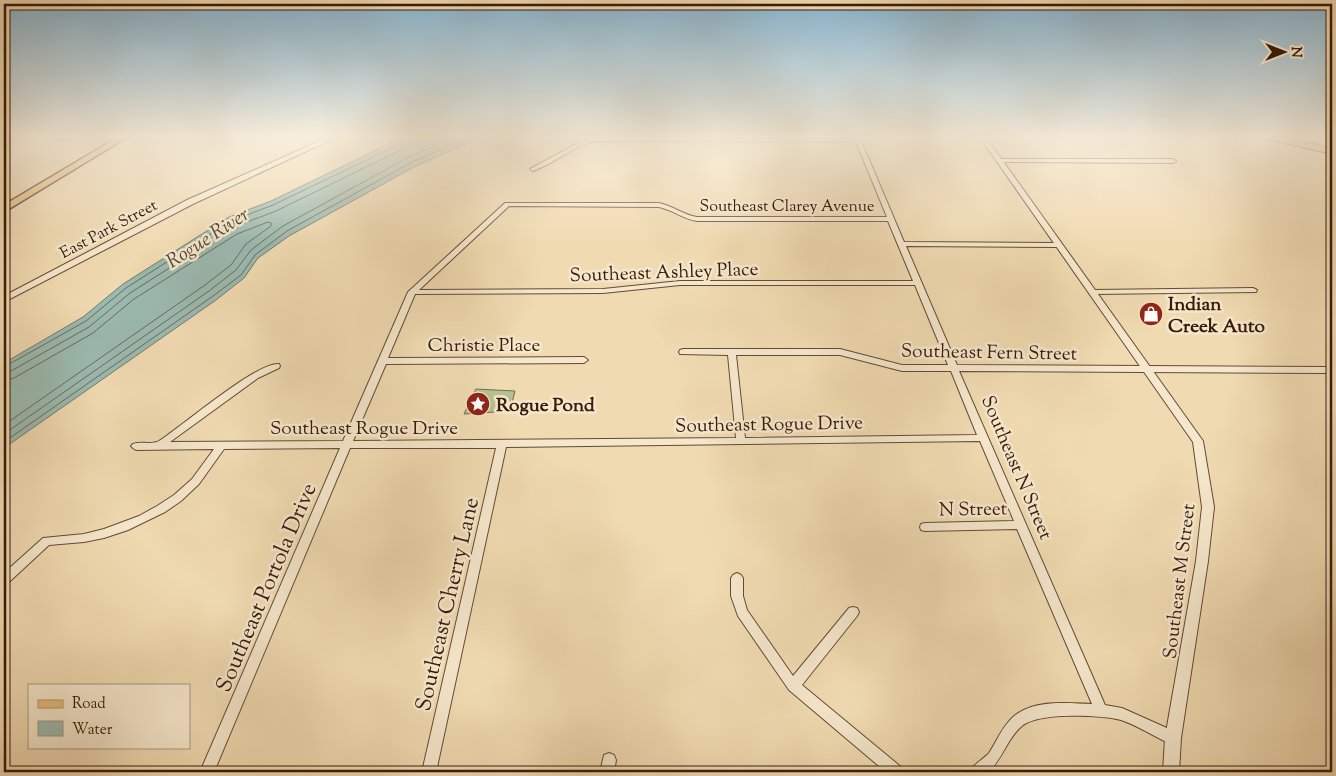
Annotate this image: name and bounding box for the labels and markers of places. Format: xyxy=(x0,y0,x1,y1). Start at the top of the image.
place label: Indian Creek Auto xyxy=(1168,292,1265,341)
shop icon: Indian Creek Auto xyxy=(1138,301,1164,327)
place icon: Rogue Pond xyxy=(465,391,491,417)
place label: Rogue Pond xyxy=(496,393,595,420)

